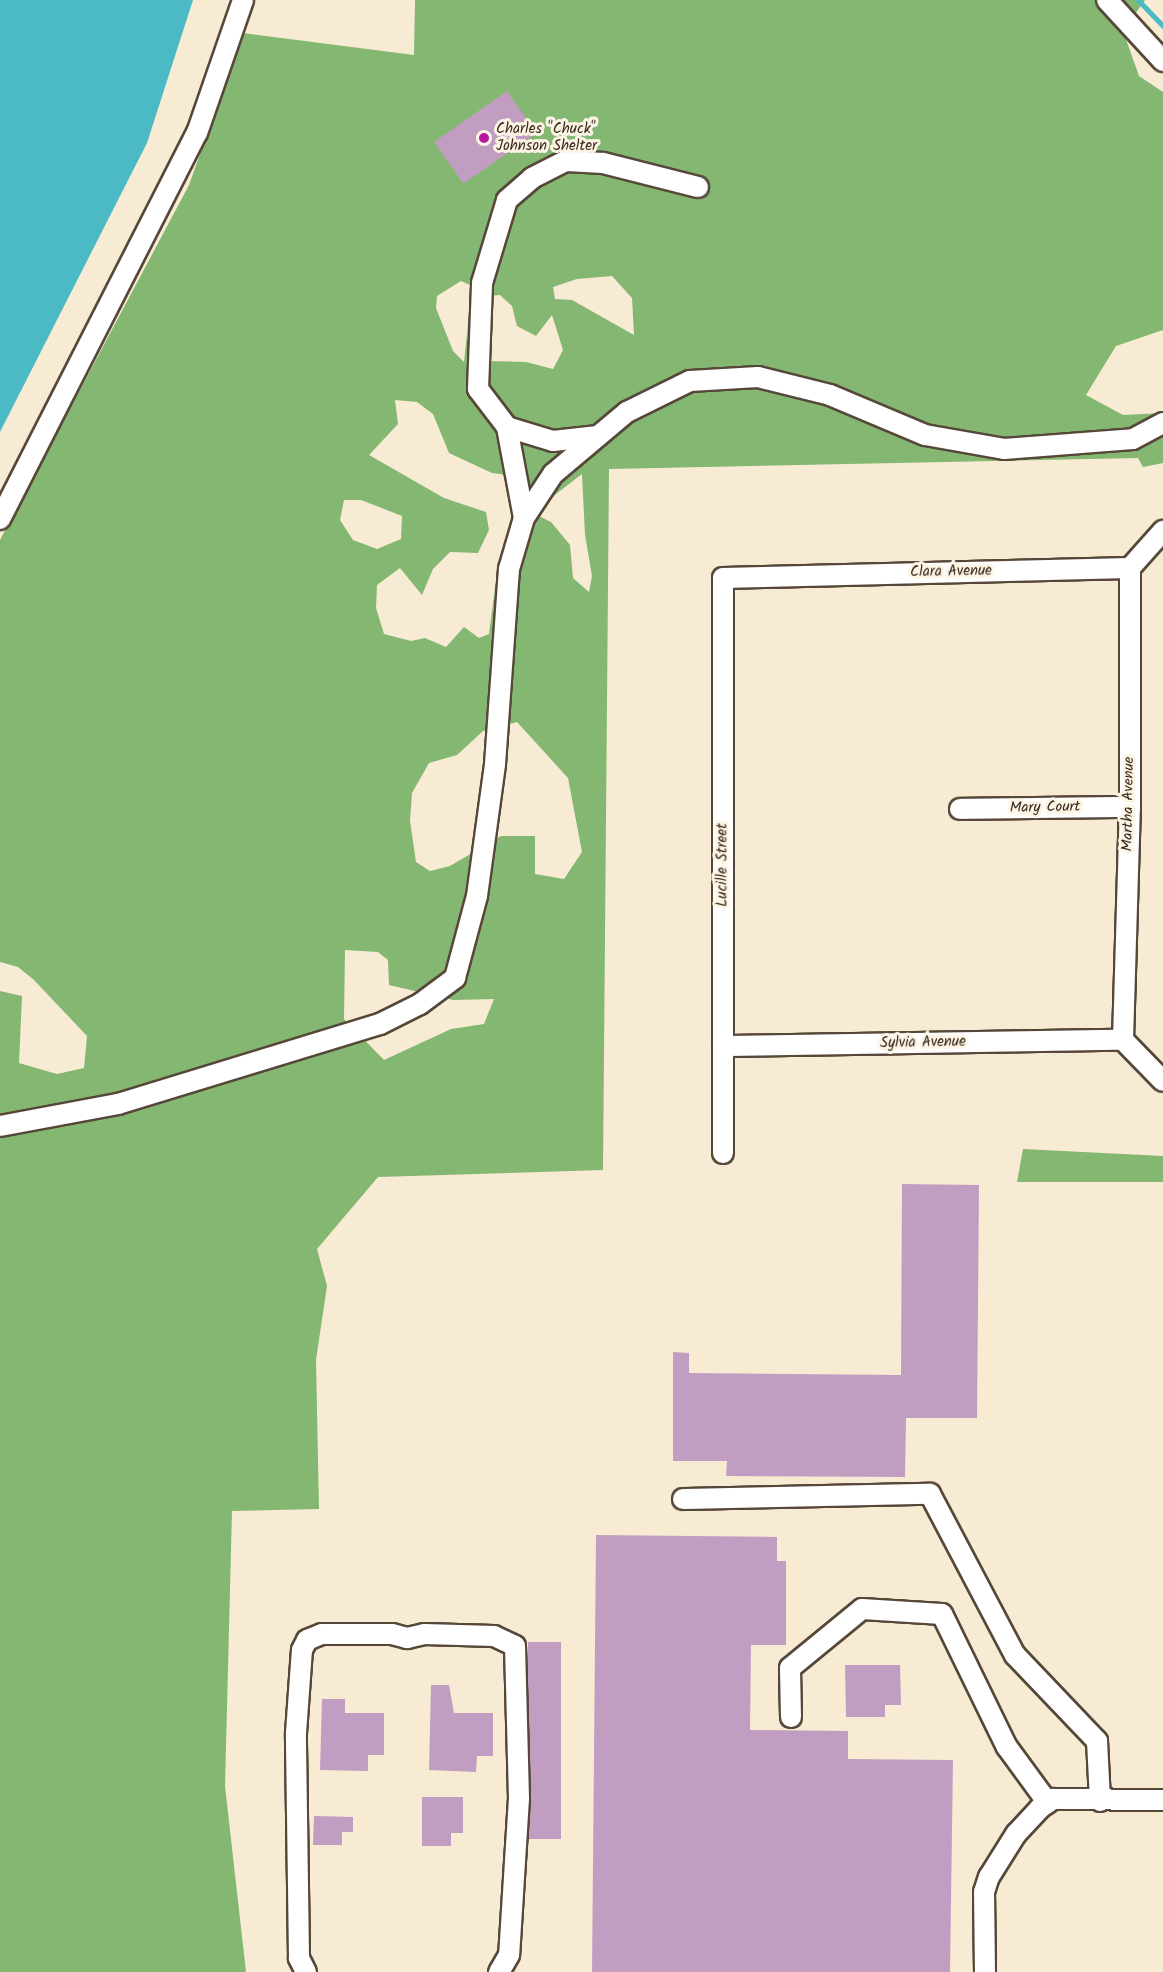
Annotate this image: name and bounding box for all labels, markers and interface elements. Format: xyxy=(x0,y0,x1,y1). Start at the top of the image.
place label: Charles "Chuck" Johnson Shelter xyxy=(496,120,597,155)
marker: Charles "Chuck" Johnson Shelter xyxy=(477,131,491,145)
street label: Clara Avenue xyxy=(910,562,992,582)
street label: Martha Avenue xyxy=(1119,756,1139,852)
street label: Mary Court xyxy=(1010,798,1080,818)
street label: Lucille Street xyxy=(714,823,732,907)
street label: Sylvia Avenue xyxy=(880,1033,966,1053)

